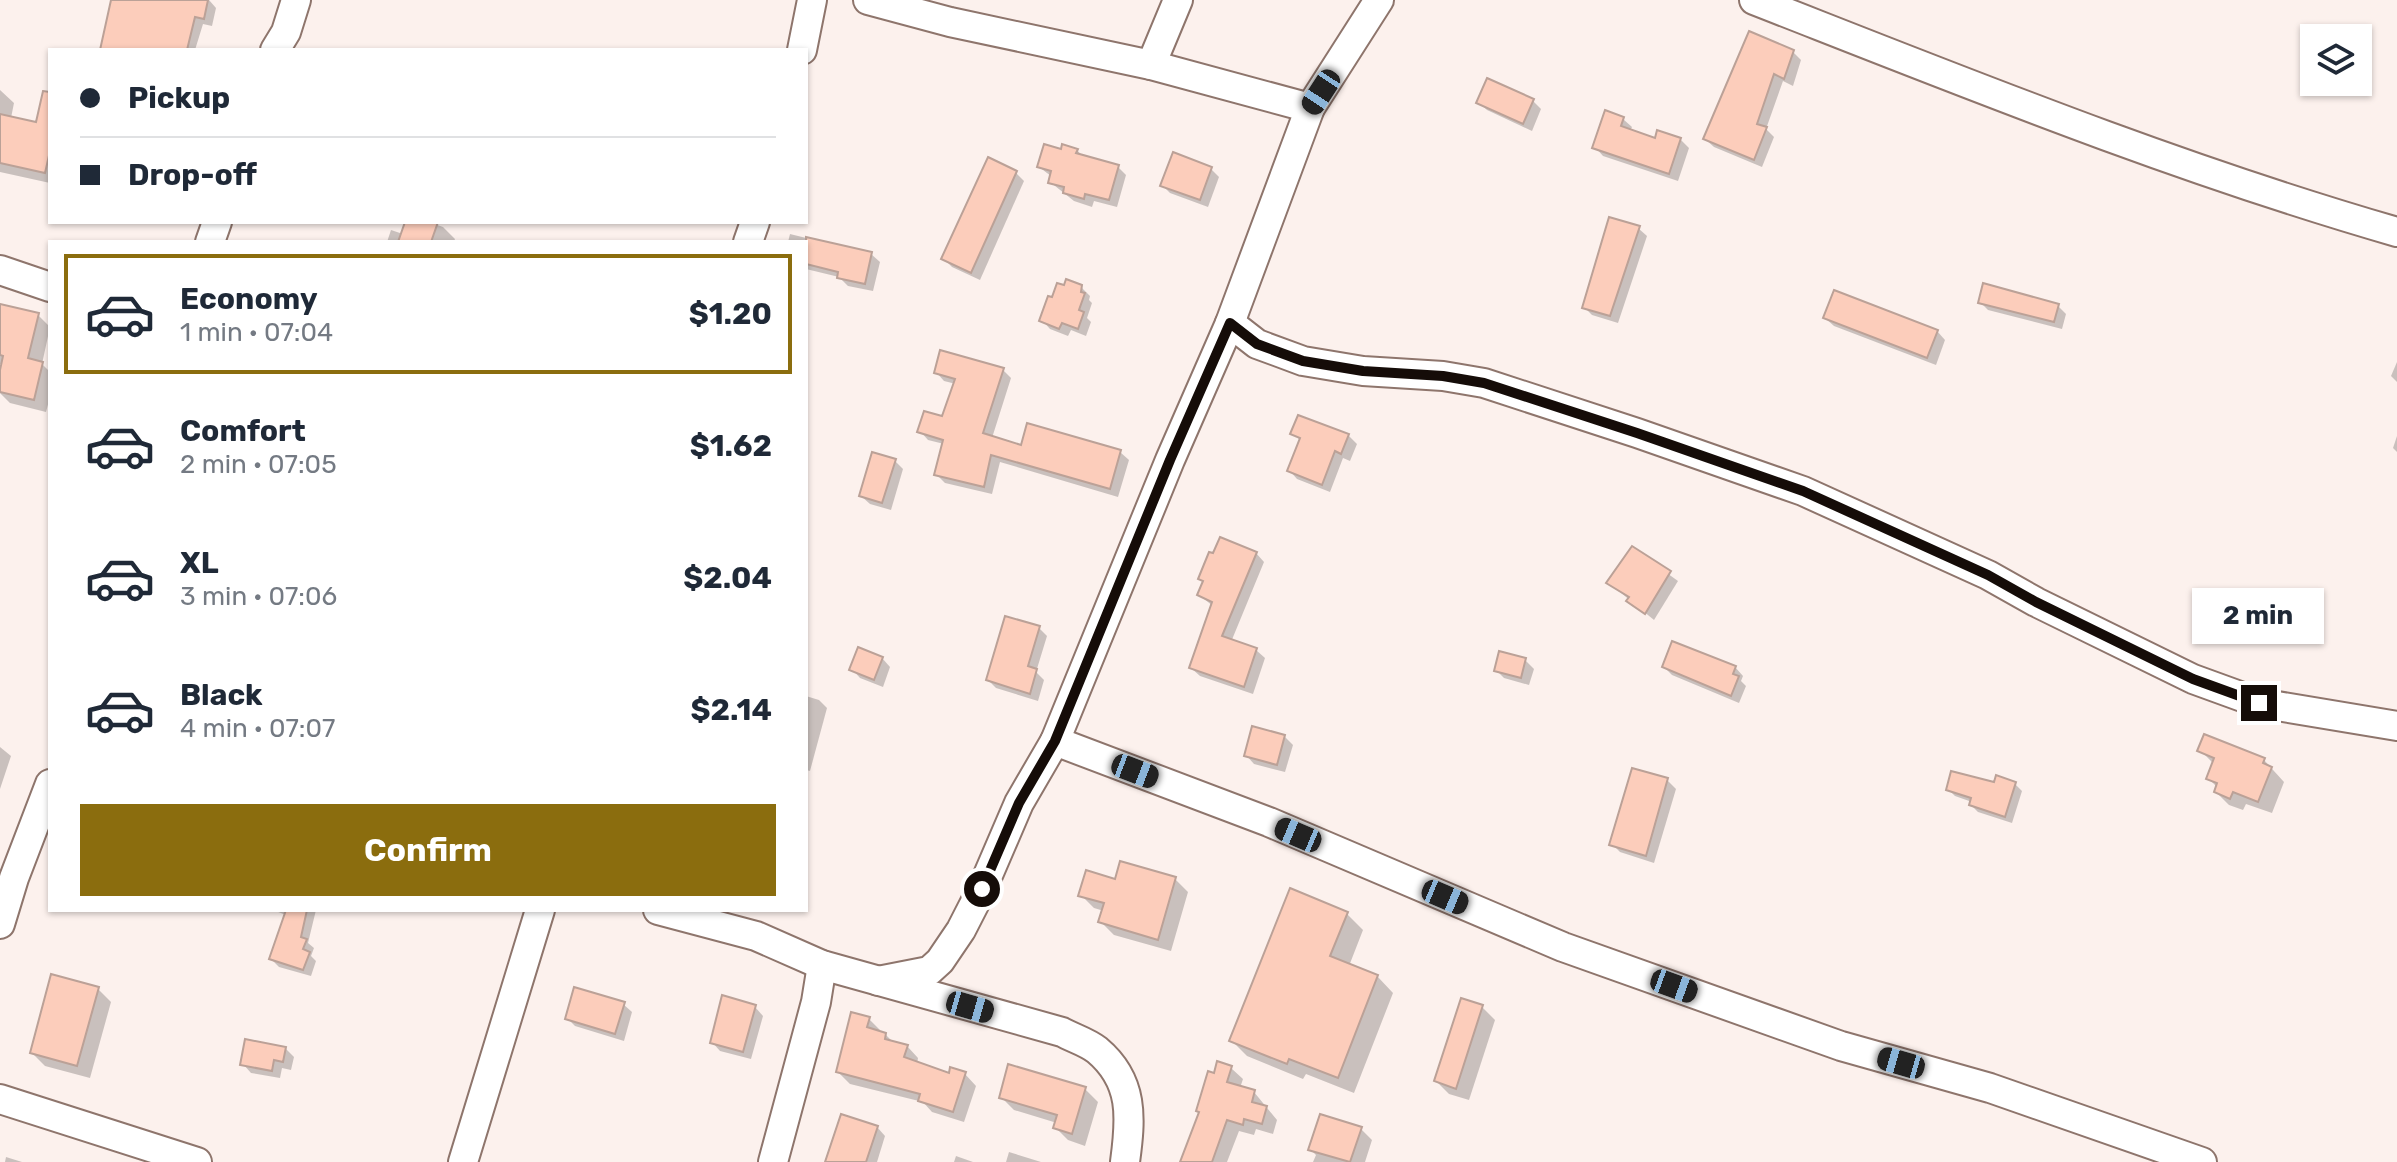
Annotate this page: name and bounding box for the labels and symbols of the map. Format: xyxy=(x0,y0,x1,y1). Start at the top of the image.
car xyxy=(1298,65,1344,119)
callout: 2 min xyxy=(2193,587,2325,643)
route end xyxy=(2241,685,2277,721)
car xyxy=(1108,751,1162,791)
car xyxy=(1271,815,1325,855)
route start xyxy=(964,871,1000,907)
car xyxy=(1418,877,1472,917)
car xyxy=(1647,967,1701,1005)
car xyxy=(944,989,996,1025)
car xyxy=(1875,1045,1927,1081)

